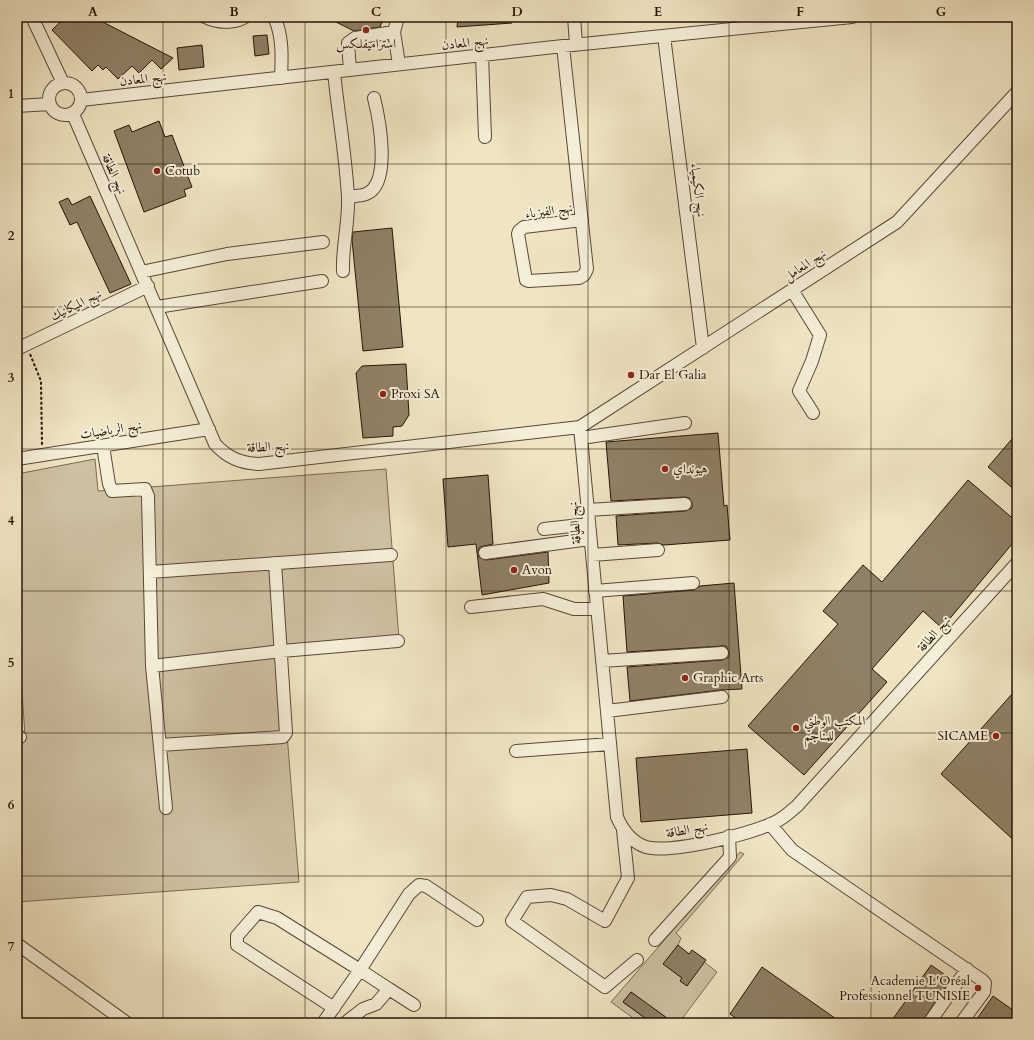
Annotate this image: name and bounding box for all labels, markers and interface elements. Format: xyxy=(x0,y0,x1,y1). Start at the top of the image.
text: A xyxy=(88,3,98,21)
text: B xyxy=(229,3,239,21)
text: C xyxy=(371,3,381,21)
text: D xyxy=(511,3,523,21)
text: E xyxy=(654,3,662,21)
text: F xyxy=(796,3,804,21)
text: G xyxy=(936,3,947,21)
marker: استراميفلكس xyxy=(361,25,371,35)
street label: نهج المعادن xyxy=(441,32,490,56)
place label: استراميفلكس xyxy=(336,35,396,53)
street label: نهج المعادن xyxy=(119,68,168,92)
text: 1 xyxy=(8,85,14,103)
street label: نهج الطاقة xyxy=(95,151,131,198)
place label: Cotub xyxy=(165,162,200,180)
street label: نهج الكيمياء xyxy=(684,162,710,218)
marker: Cotub xyxy=(152,166,162,176)
street label: نهج الفيزياء xyxy=(524,199,574,225)
text: 2 xyxy=(8,227,15,245)
street label: نهج المعامل xyxy=(780,245,831,287)
street label: نهج الميكانيك xyxy=(47,285,106,327)
place label: Dar El Galia xyxy=(639,366,707,384)
text: 3 xyxy=(8,369,15,387)
marker: Dar El Galia xyxy=(626,370,636,380)
place label: Proxi SA xyxy=(391,385,441,403)
marker: Proxi SA xyxy=(378,389,388,399)
street label: نهج الرياضيات xyxy=(79,416,144,446)
street label: نهج الطاقة xyxy=(246,437,290,459)
place label: هيونداي xyxy=(673,460,708,479)
marker: هيونداي xyxy=(660,464,670,474)
street label: نهج الطاقة xyxy=(564,501,588,545)
text: 4 xyxy=(8,512,15,530)
place label: Avon xyxy=(522,561,553,579)
marker: Avon xyxy=(509,565,519,575)
street label: نهج الطاقة xyxy=(913,612,956,657)
text: 5 xyxy=(8,654,14,672)
place label: Graphic Arts xyxy=(693,669,763,687)
marker: Graphic Arts xyxy=(680,673,690,683)
place label: المكتب الوطني للمناجم xyxy=(804,712,866,748)
marker: المكتب الوطني للمناجم xyxy=(791,723,801,733)
place label: SICAME xyxy=(938,727,988,745)
marker: SICAME xyxy=(991,731,1001,741)
text: 6 xyxy=(8,796,15,814)
street label: نهج الطاقة xyxy=(664,817,710,845)
text: 7 xyxy=(8,938,15,956)
place label: Academie L'Oréal Professionnel TUNISIE xyxy=(839,972,971,1005)
marker: Academie L'Oréal Professionnel TUNISIE xyxy=(973,983,983,993)

